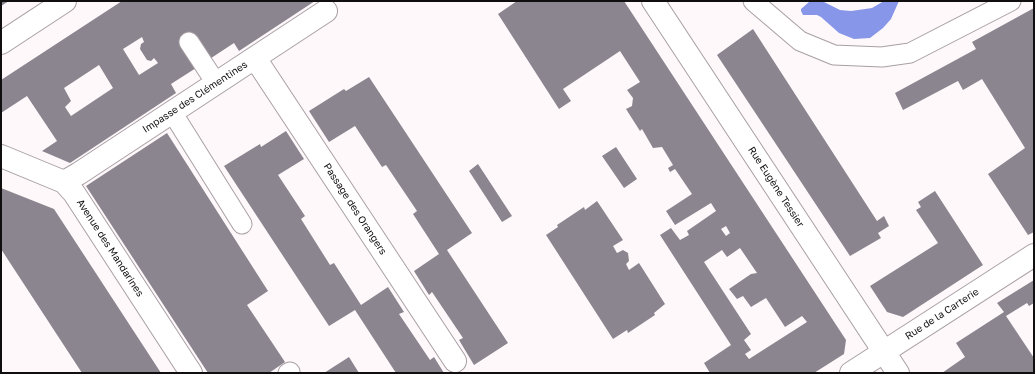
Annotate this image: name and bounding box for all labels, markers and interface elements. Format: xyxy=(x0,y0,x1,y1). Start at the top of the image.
street label: Impasse des Clémentines xyxy=(140,59,250,135)
street label: Rue Eugène Tessier xyxy=(745,144,807,230)
street label: Passage des Orangers xyxy=(321,161,389,257)
street label: Avenue des Mandarines xyxy=(74,197,146,299)
street label: Rue de la Carterie xyxy=(903,286,981,342)

